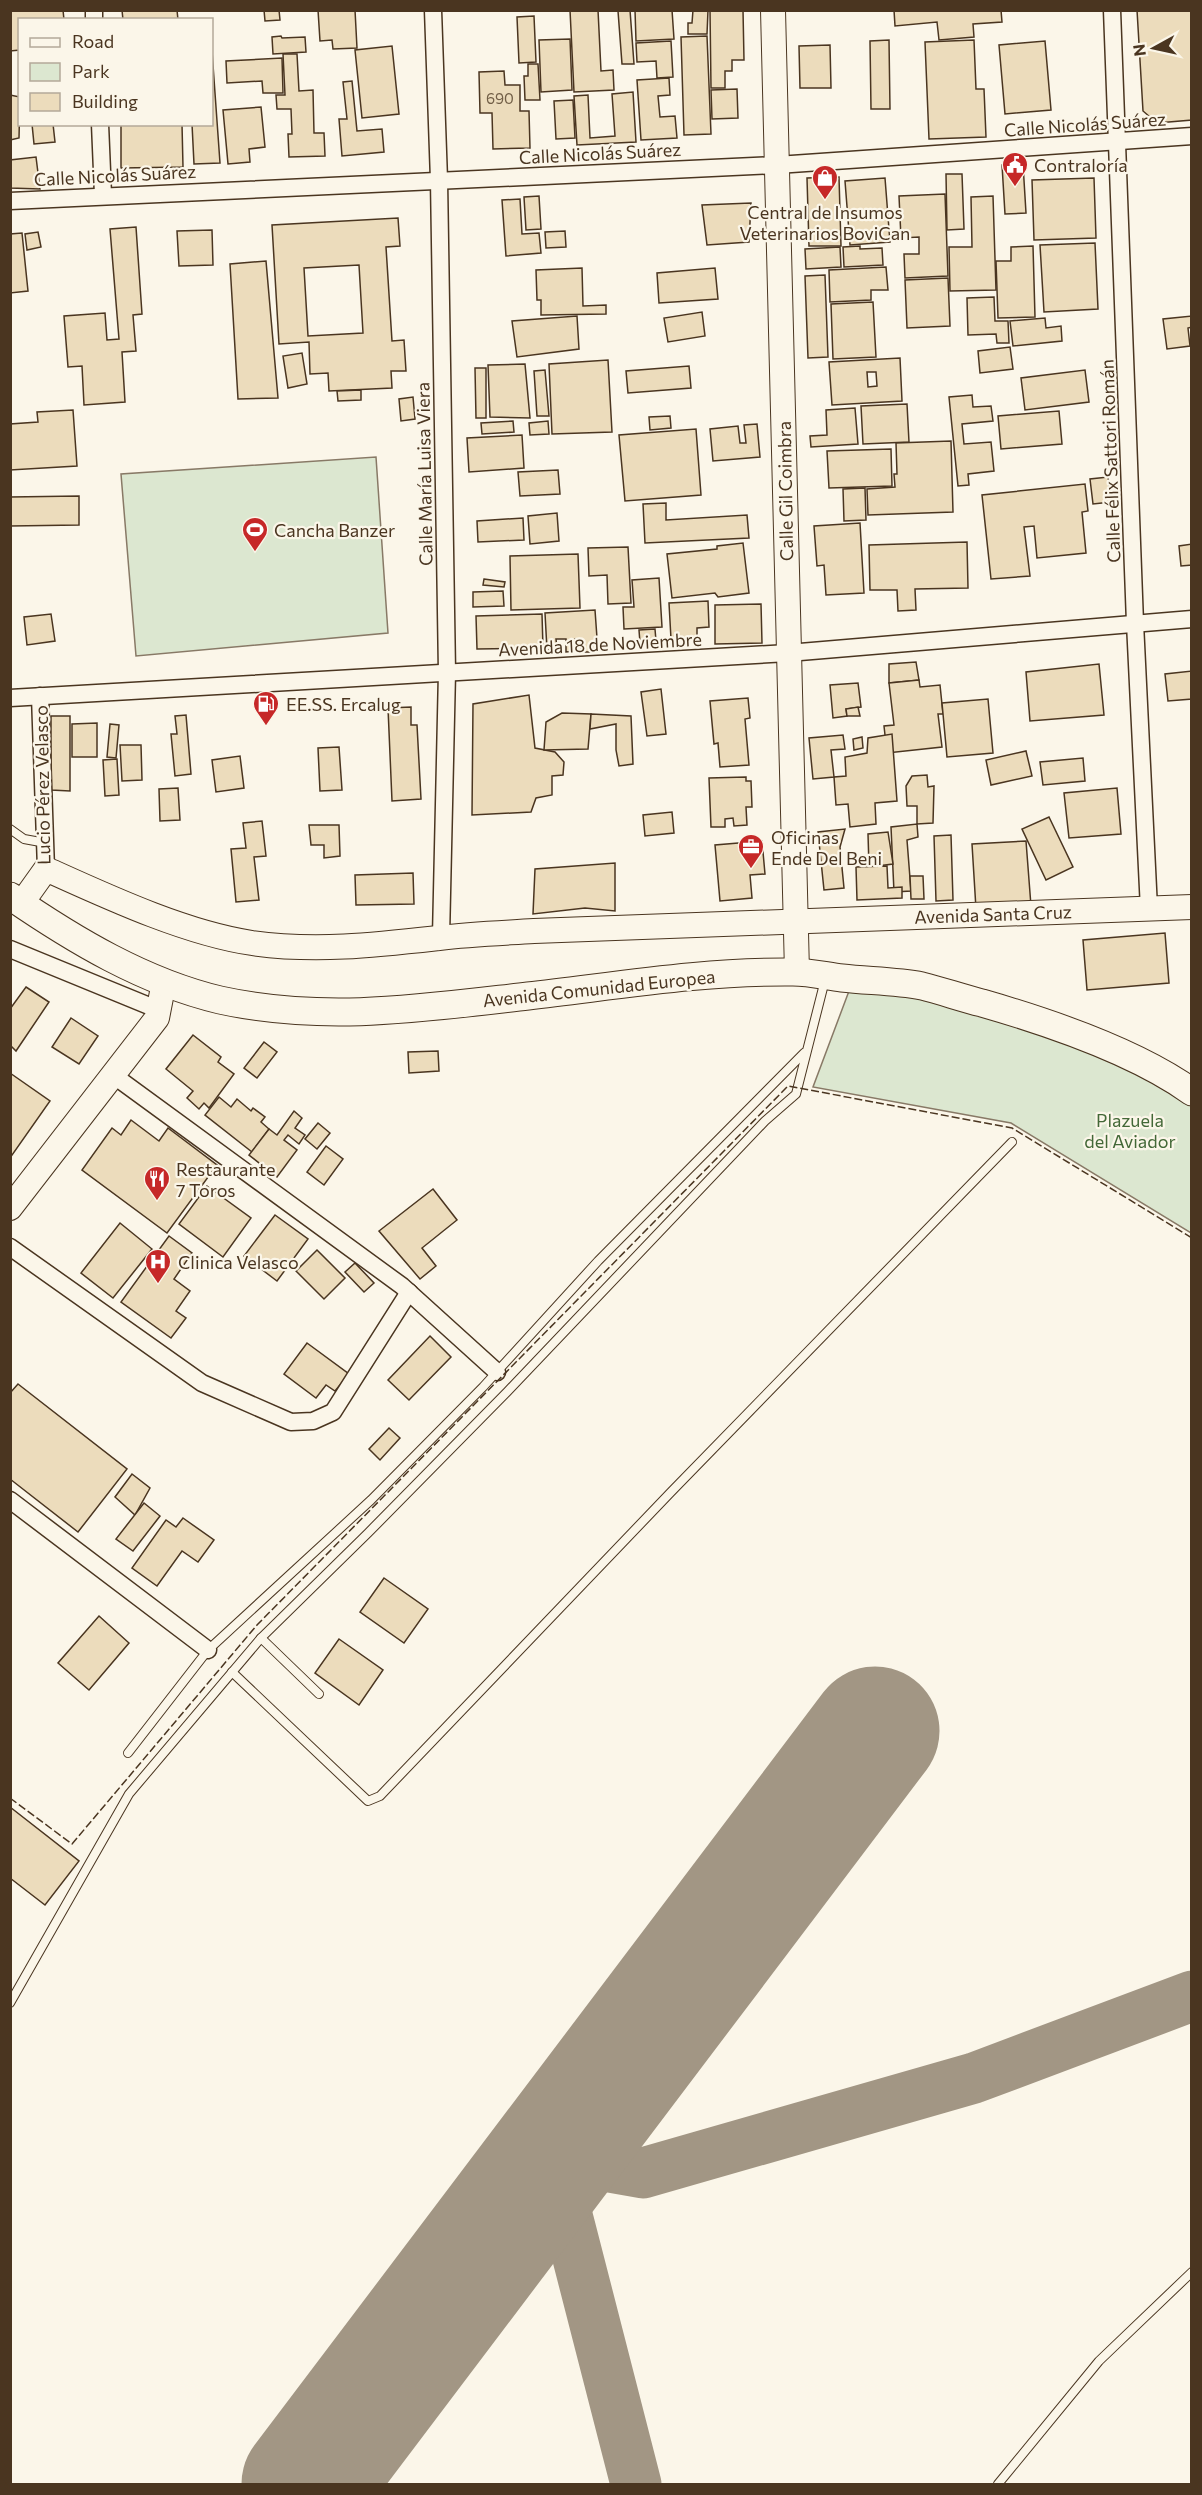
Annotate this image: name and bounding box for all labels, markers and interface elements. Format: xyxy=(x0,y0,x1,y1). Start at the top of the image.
legend xyxy=(18,18,213,126)
north arrow xyxy=(1124,18,1184,78)
text: Road xyxy=(72,30,114,52)
text: N xyxy=(1128,43,1149,57)
text: Park xyxy=(72,60,110,82)
house number: 690 xyxy=(486,89,514,107)
text: Building xyxy=(72,90,138,112)
street label: Calle Nicolás Suárez xyxy=(1003,107,1167,141)
street label: Calle Nicolás Suárez xyxy=(518,138,682,168)
public building icon: Contraloría xyxy=(1000,150,1030,188)
place label: Contraloría xyxy=(1034,154,1128,176)
street label: Calle Nicolás Suárez xyxy=(33,160,197,190)
shop icon: Central de Insumos Veterinarios BoviCan xyxy=(810,163,840,201)
place label: Central de Insumos Veterinarios BoviCan xyxy=(740,201,910,244)
street label: Calle Félix Sattori Román xyxy=(1095,359,1125,563)
street label: Calle María Luisa Viera xyxy=(411,382,437,566)
street label: Calle Gil Coimbra xyxy=(773,421,797,561)
sports icon: Cancha Banzer xyxy=(240,515,270,553)
place label: Cancha Banzer xyxy=(274,519,395,541)
street label: Avenida 18 de Noviembre xyxy=(498,628,702,660)
fuel station icon: EE.SS. Ercalug xyxy=(251,689,281,727)
place label: EE.SS. Ercalug xyxy=(286,693,401,715)
street label: Lucio Pérez Velasco xyxy=(30,705,54,865)
place label: Oficinas Ende Del Beni xyxy=(771,826,882,869)
office icon: Oficinas Ende Del Beni xyxy=(736,832,766,870)
street label: Avenida Santa Cruz xyxy=(914,900,1072,928)
street label: Avenida Comunidad Europea xyxy=(482,965,716,1011)
park label: Plazuela del Aviador xyxy=(1084,1109,1176,1152)
place label: Restaurante 7 Toros xyxy=(176,1158,275,1201)
restaurant icon: Restaurante 7 Toros xyxy=(142,1164,172,1202)
hospital icon: Clinica Velasco xyxy=(143,1247,173,1285)
place label: Clinica Velasco xyxy=(178,1251,299,1273)

